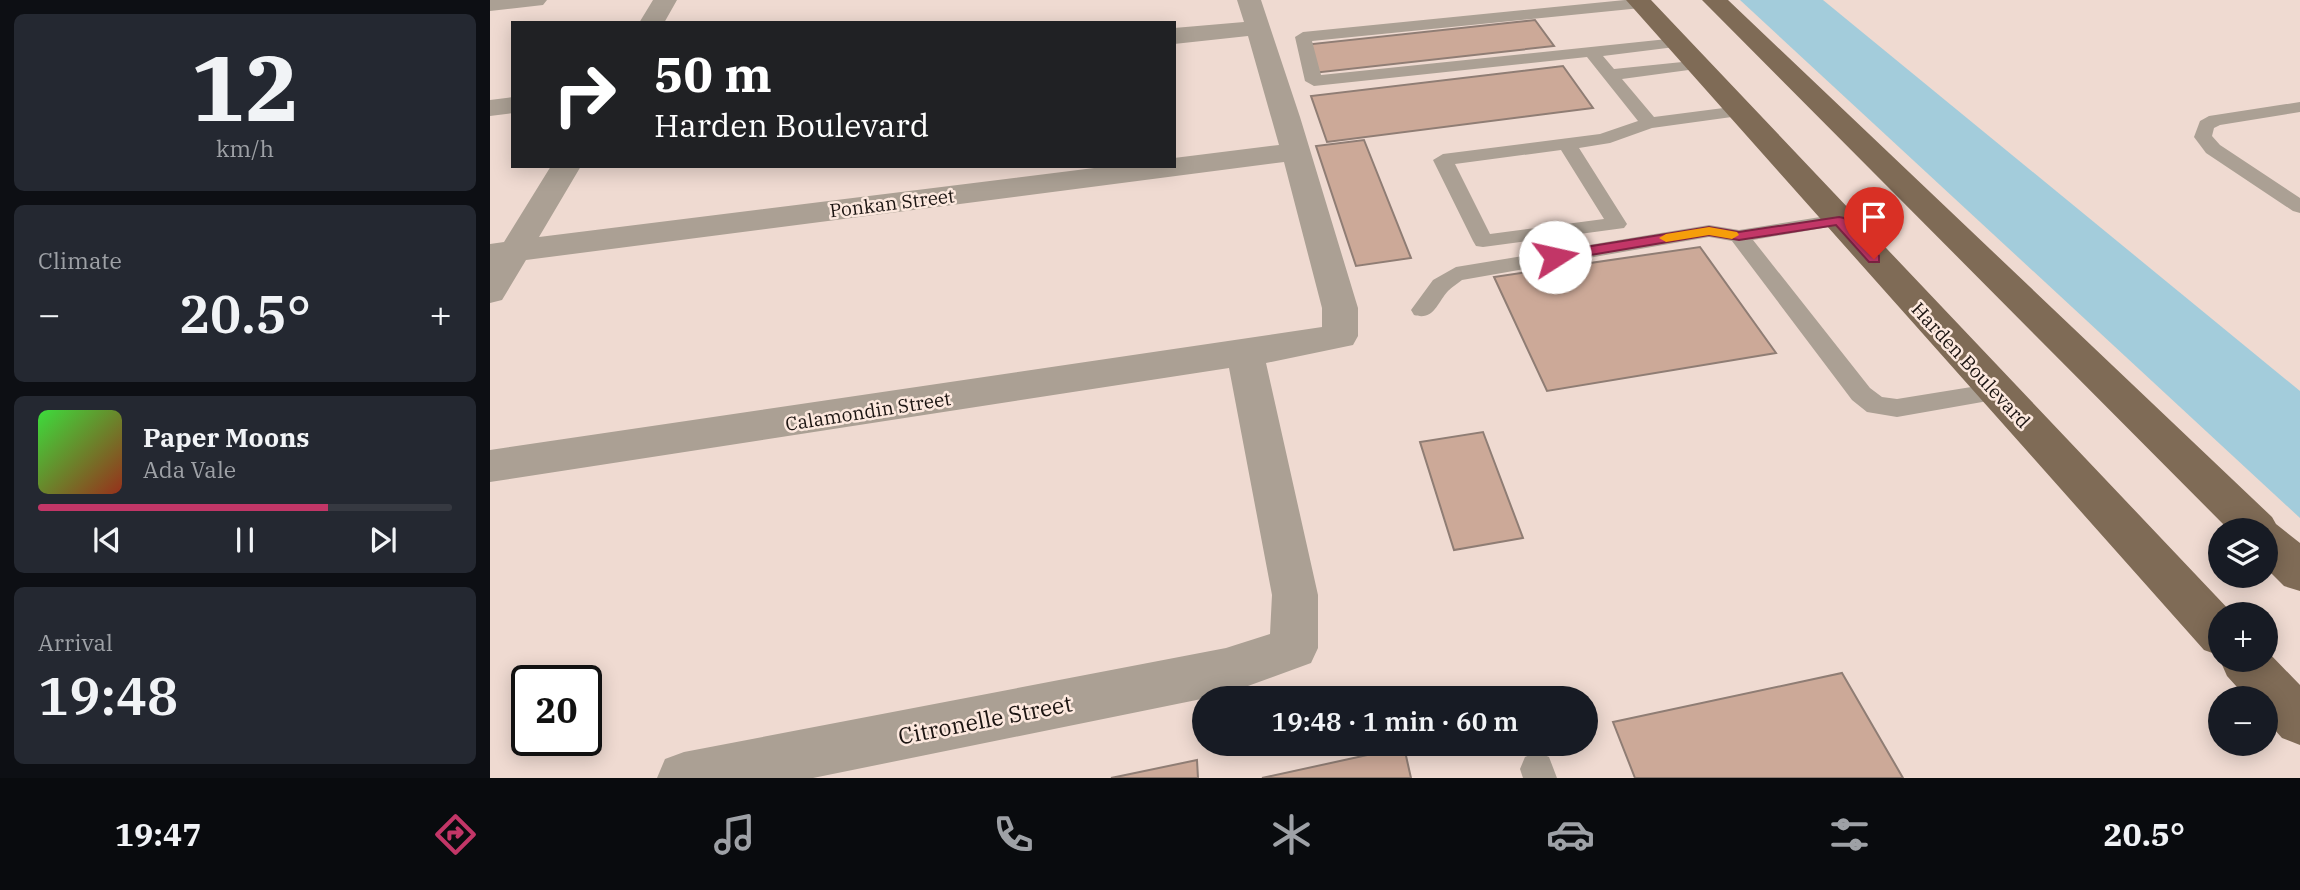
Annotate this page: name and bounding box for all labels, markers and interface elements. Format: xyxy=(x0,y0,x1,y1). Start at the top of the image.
text: 12 xyxy=(190,28,300,146)
text: 50 m xyxy=(654,42,772,105)
icon: right xyxy=(539,49,630,140)
text: Harden Boulevard xyxy=(654,104,929,146)
text: km/h xyxy=(216,133,274,163)
street label: Ponkan Street xyxy=(828,183,956,223)
pin xyxy=(1844,187,1904,259)
icon: arrive xyxy=(1855,198,1893,236)
position arrow xyxy=(1518,220,1592,294)
text: Climate xyxy=(38,245,122,275)
text: 20.5° xyxy=(179,280,311,347)
text: − xyxy=(38,289,61,338)
text: + xyxy=(429,289,452,338)
street label: Harden Boulevard xyxy=(1907,297,2035,433)
street label: Calamondin Street xyxy=(784,386,953,436)
text: Paper Moons xyxy=(143,420,310,454)
text: Ada Vale xyxy=(143,454,236,484)
map controls xyxy=(2208,518,2278,756)
button: layers xyxy=(2208,518,2278,588)
icon: previous xyxy=(88,521,126,559)
icon: pause xyxy=(226,521,264,559)
icon: next xyxy=(364,521,402,559)
button: + xyxy=(2208,602,2278,672)
text: Arrival xyxy=(38,627,113,657)
text: 19:48 xyxy=(38,662,178,729)
speed limit sign: 20 xyxy=(511,665,602,756)
button: − xyxy=(2208,686,2278,756)
street label: Citronelle Street xyxy=(895,687,1075,751)
text: 19:48 · 1 min · 60 m xyxy=(1272,704,1518,738)
icon: directions xyxy=(431,810,480,859)
icon: music xyxy=(710,810,759,859)
icon: phone xyxy=(989,810,1038,859)
icon: climate xyxy=(1267,810,1316,859)
icon: car xyxy=(1546,810,1595,859)
icon: filters xyxy=(1825,810,1874,859)
text: 19:47 xyxy=(115,813,201,855)
text: 20.5° xyxy=(2103,813,2185,855)

